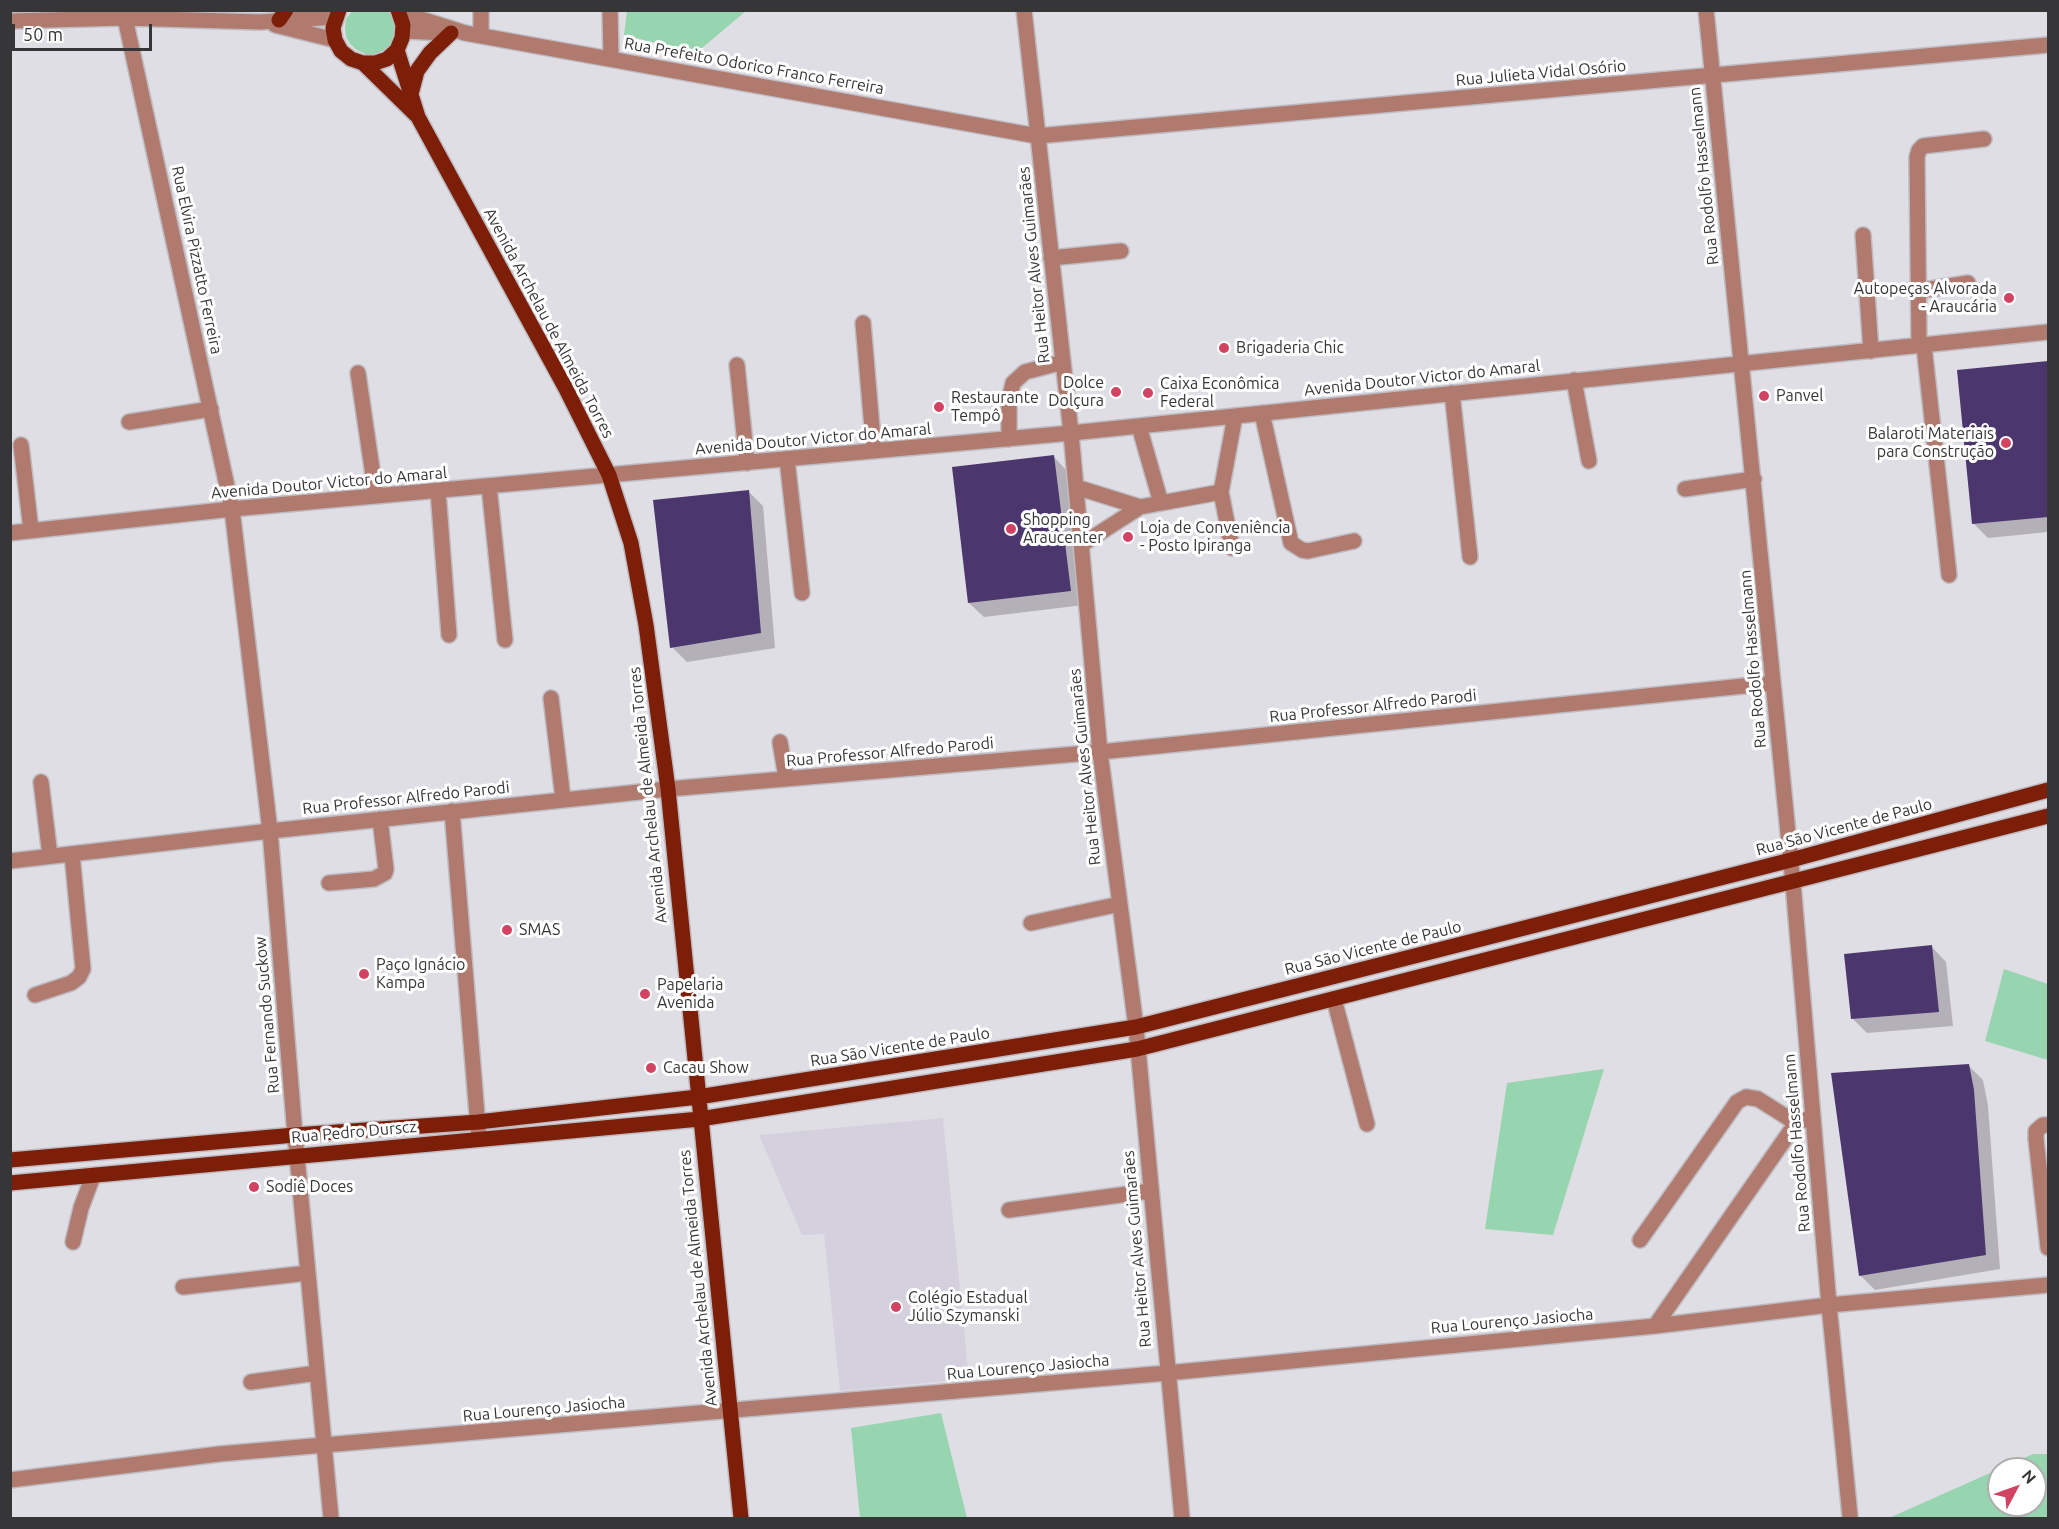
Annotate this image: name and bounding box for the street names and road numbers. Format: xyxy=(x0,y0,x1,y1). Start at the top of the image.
street label: Rua Prefeito Odorico Franco Ferreira xyxy=(623,34,885,98)
street label: Rua Julieta Vidal Osório xyxy=(1455,56,1627,90)
street label: Rua Rodolfo Hasselmann xyxy=(1685,86,1723,266)
street label: Rua Elvira Pizzatto Ferreira xyxy=(168,164,226,356)
street label: Rua Heitor Alves Guimarães xyxy=(1014,166,1054,364)
street label: Avenida Archelau de Almeida Torres xyxy=(480,205,618,441)
street label: Avenida Doutor Victor do Amaral xyxy=(1303,356,1541,400)
street label: Avenida Doutor Victor do Amaral xyxy=(694,419,932,459)
street label: Avenida Doutor Victor do Amaral xyxy=(210,463,448,503)
street label: Rua Rodolfo Hasselmann xyxy=(1736,569,1770,749)
street label: Avenida Archelau de Almeida Torres xyxy=(625,666,671,924)
street label: Rua Heitor Alves Guimarães xyxy=(1065,668,1105,866)
street label: Rua Professor Alfredo Parodi xyxy=(1269,686,1477,726)
street label: Rua Professor Alfredo Parodi xyxy=(786,733,994,771)
street label: Rua Professor Alfredo Parodi xyxy=(302,778,510,818)
street label: Rua São Vicente de Paulo xyxy=(1754,794,1934,860)
street label: Rua São Vicente de Paulo xyxy=(1283,917,1463,979)
street label: Rua Fernando Suckow xyxy=(251,936,283,1094)
street label: Rua São Vicente de Paulo xyxy=(809,1023,991,1071)
street label: Rua Rodolfo Hasselmann xyxy=(1780,1053,1814,1233)
street label: Rua Pedro Durscz xyxy=(291,1117,417,1147)
street label: Avenida Archelau de Almeida Torres xyxy=(675,1149,721,1407)
street label: Rua Heitor Alves Guimarães xyxy=(1119,1150,1155,1348)
street label: Rua Lourenço Jasiocha xyxy=(1430,1304,1594,1338)
street label: Rua Lourenço Jasiocha xyxy=(946,1350,1110,1384)
street label: Rua Lourenço Jasiocha xyxy=(462,1392,626,1426)

